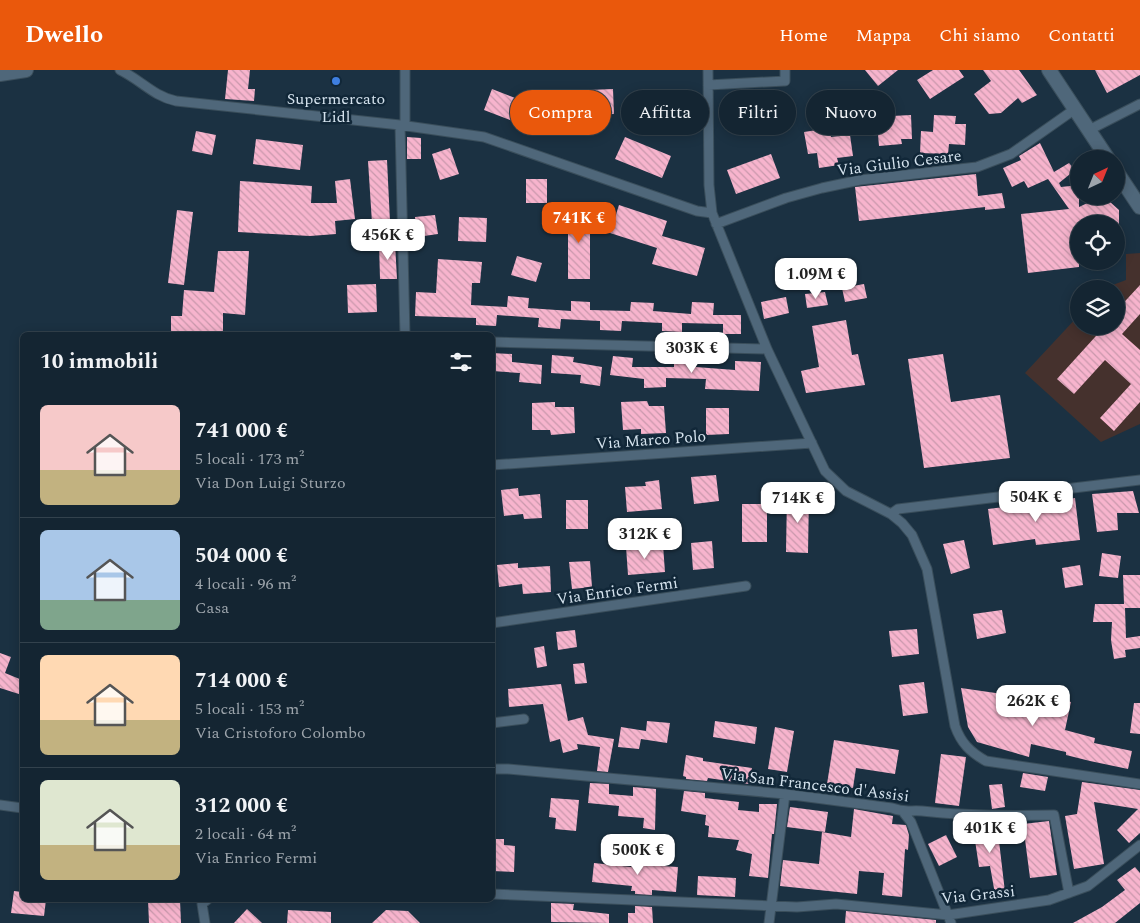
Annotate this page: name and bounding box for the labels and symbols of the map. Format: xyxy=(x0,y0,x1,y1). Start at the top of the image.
marker: Supermercato Lidl xyxy=(330,75,342,87)
place label: Supermercato Lidl xyxy=(287,87,385,129)
street label: Via Giulio Cesare xyxy=(835,143,963,183)
north arrow xyxy=(1070,150,1125,205)
pin: 741K € xyxy=(538,202,620,244)
pin: 456K € xyxy=(347,218,429,261)
pin: 1.09M € xyxy=(770,258,862,300)
pin: 303K € xyxy=(651,332,733,374)
street label: Via Marco Polo xyxy=(595,424,707,456)
pin: 504K € xyxy=(995,480,1077,523)
pin: 714K € xyxy=(757,482,839,524)
pin: 312K € xyxy=(604,518,686,560)
street label: Via Enrico Fermi xyxy=(555,571,679,611)
pin: 262K € xyxy=(992,684,1074,727)
street label: Via San Francesco d'Assisi xyxy=(719,762,910,808)
pin: 401K € xyxy=(949,812,1031,854)
pin: 500K € xyxy=(597,834,679,876)
street label: Via Grassi xyxy=(940,879,1016,911)

